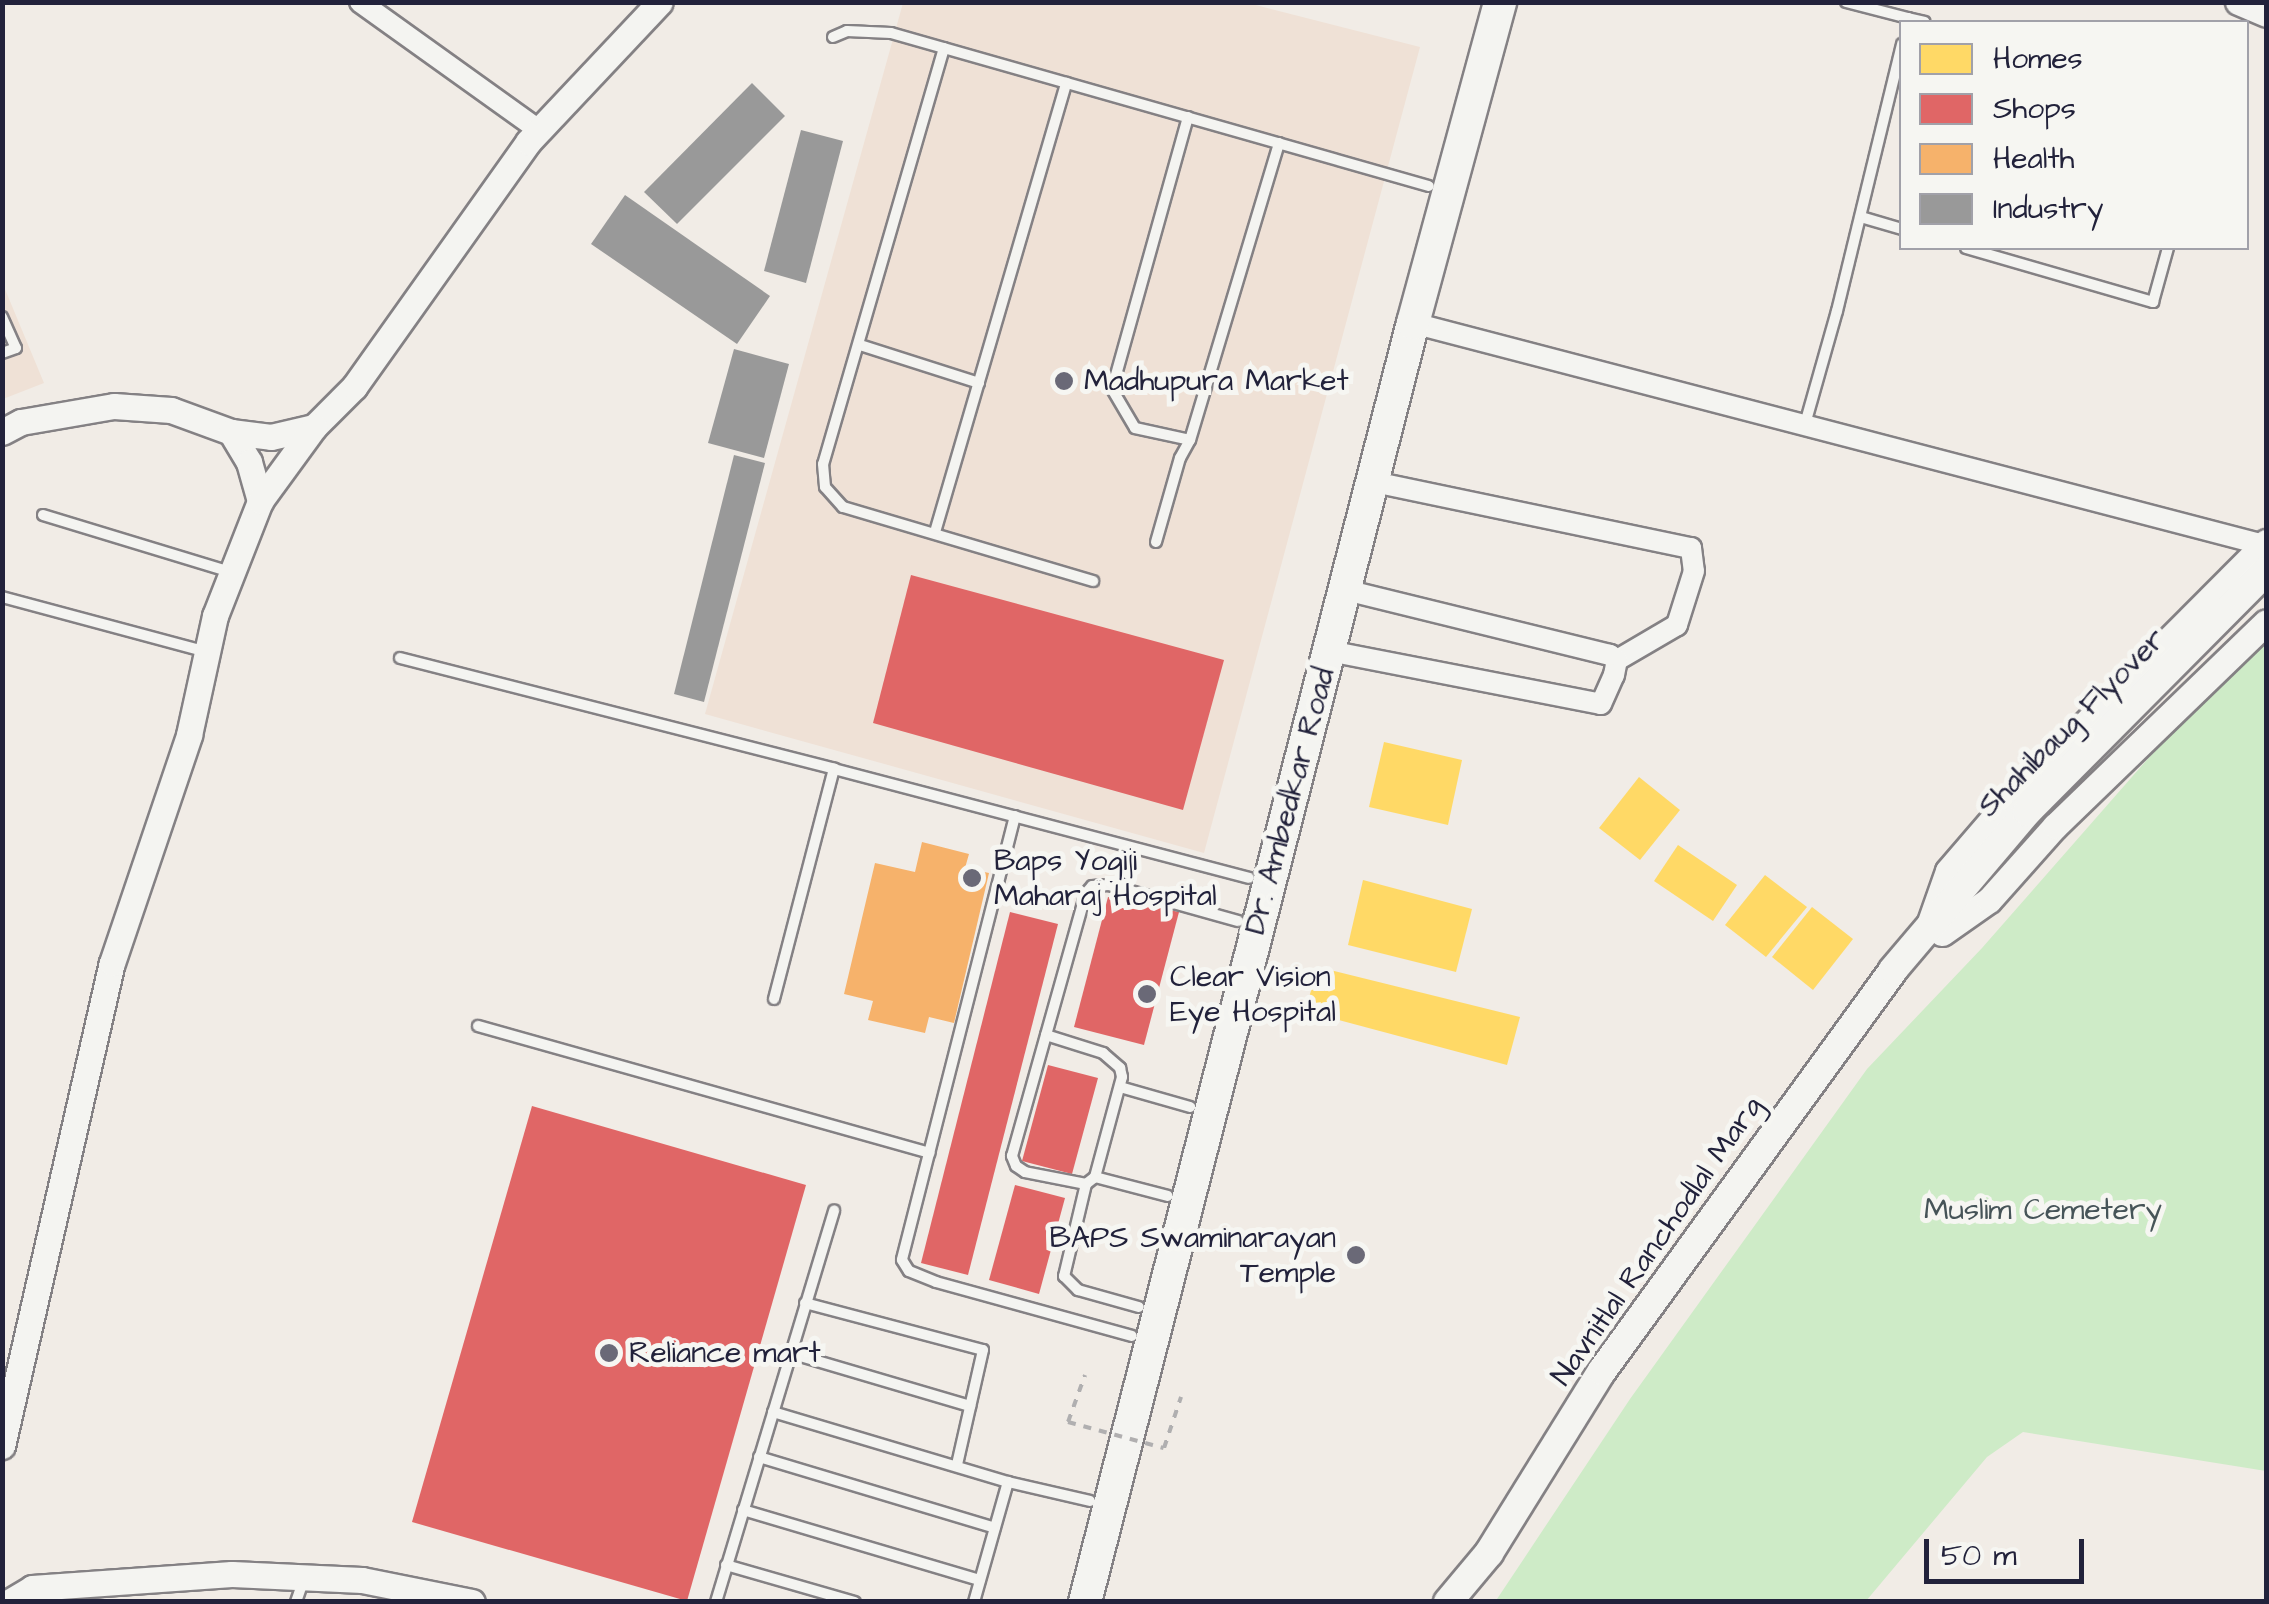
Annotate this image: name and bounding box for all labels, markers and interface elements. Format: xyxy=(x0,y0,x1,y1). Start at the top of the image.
legend xyxy=(1899,20,2249,250)
text: Homes xyxy=(1993,38,2083,80)
text: Shops xyxy=(1993,88,2076,130)
text: Health xyxy=(1993,138,2074,180)
text: Industry xyxy=(1993,188,2103,230)
place label: Madhupura Market xyxy=(1084,363,1349,399)
marker: Madhupura Market xyxy=(1053,370,1075,392)
street label: Shahibaug Flyover xyxy=(1971,622,2173,824)
street label: Dr. Ambedkar Road xyxy=(1237,664,1343,938)
place label: Baps Yogiji Maharaj Hospital xyxy=(994,843,1217,914)
marker: Baps Yogiji Maharaj Hospital xyxy=(959,865,985,891)
place label: Clear Vision Eye Hospital xyxy=(1170,959,1336,1030)
marker: Clear Vision Eye Hospital xyxy=(1134,981,1160,1007)
street label: Navnitlal Ranchodlal Marg xyxy=(1543,1090,1771,1392)
park label: Muslim Cemetery xyxy=(1924,1192,2162,1228)
place label: BAPS Swaminarayan Temple xyxy=(1050,1220,1336,1290)
marker: BAPS Swaminarayan Temple xyxy=(1345,1244,1367,1266)
place label: Reliance mart xyxy=(629,1335,821,1371)
marker: Reliance mart xyxy=(598,1342,620,1364)
scale bar xyxy=(1929,1519,2089,1581)
text: 50 m xyxy=(1941,1535,2017,1577)

